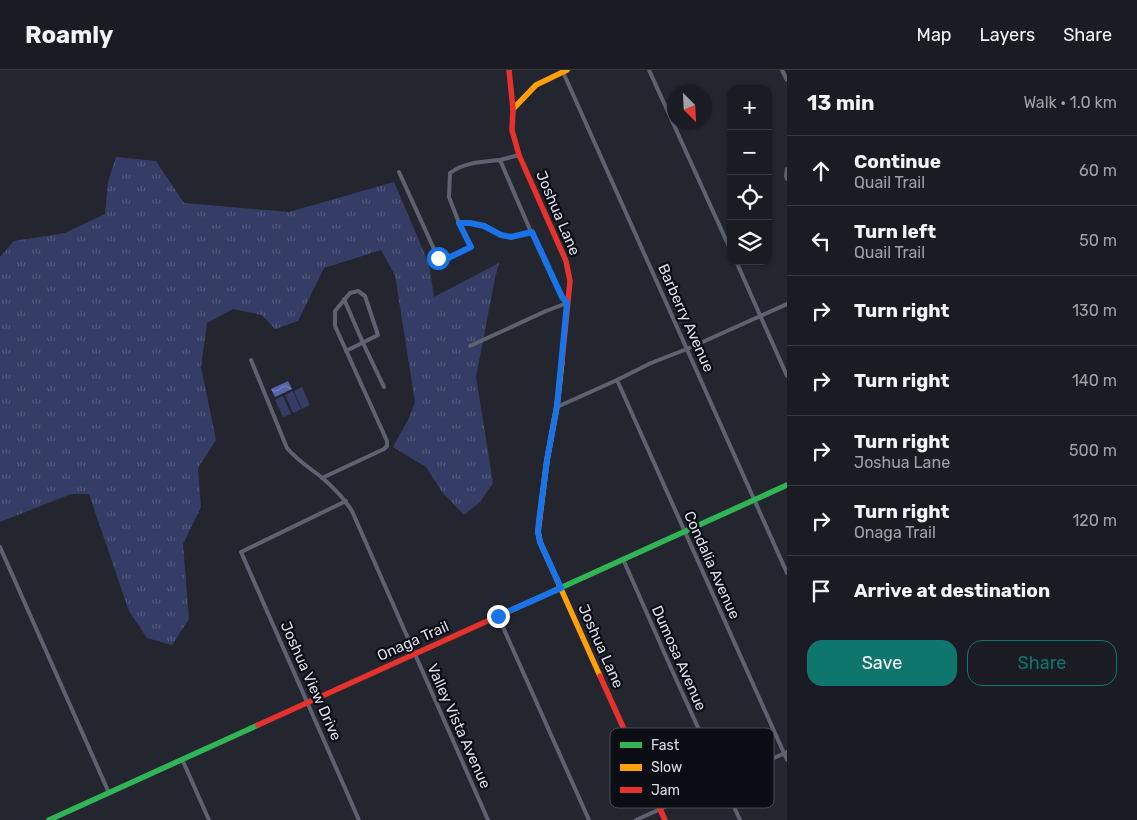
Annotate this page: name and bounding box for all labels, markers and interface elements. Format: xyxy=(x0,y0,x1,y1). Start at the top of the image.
text: Roamly xyxy=(25,21,113,49)
text: Map xyxy=(917,24,952,46)
text: Layers xyxy=(980,24,1035,46)
text: Share xyxy=(1063,24,1112,46)
north arrow xyxy=(667,85,712,130)
map controls xyxy=(727,85,772,265)
button: + xyxy=(727,85,772,130)
text: 13 min xyxy=(807,90,875,115)
text: Walk · 1.0 km xyxy=(1023,93,1117,112)
button: − xyxy=(727,130,772,175)
text: Continue xyxy=(854,150,941,173)
icon: ahead xyxy=(807,157,835,185)
text: 60 m xyxy=(1079,161,1117,180)
street label: Joshua Lane xyxy=(532,168,584,258)
text: Quail Trail xyxy=(854,173,925,192)
button: locate xyxy=(727,175,772,220)
button: layers xyxy=(727,220,772,265)
text: Turn left xyxy=(854,220,936,243)
icon: left xyxy=(807,227,835,255)
text: 50 m xyxy=(1079,231,1117,250)
text: Quail Trail xyxy=(854,243,925,262)
route start xyxy=(427,247,450,270)
street label: Barberry Avenue xyxy=(654,261,718,375)
icon: right xyxy=(807,297,835,325)
text: Turn right xyxy=(854,299,949,322)
text: 130 m xyxy=(1072,301,1117,320)
icon: right xyxy=(807,367,835,395)
text: Turn right xyxy=(854,369,949,392)
text: 140 m xyxy=(1072,371,1117,390)
text: Turn right xyxy=(854,430,949,453)
icon: right xyxy=(807,437,835,465)
text: 500 m xyxy=(1069,441,1117,460)
text: Joshua Lane xyxy=(854,453,950,472)
text: Turn right xyxy=(854,500,949,523)
icon: right xyxy=(807,507,835,535)
street label: Condalia Avenue xyxy=(680,508,744,622)
text: 120 m xyxy=(1072,511,1117,530)
text: Onaga Trail xyxy=(854,523,936,542)
icon: arrive xyxy=(807,577,835,605)
text: Arrive at destination xyxy=(854,579,1050,602)
street label: Joshua Lane xyxy=(574,601,628,691)
street label: Dumosa Avenue xyxy=(648,603,710,713)
route end xyxy=(487,605,510,628)
street label: Onaga Trail xyxy=(374,617,452,665)
street label: Joshua View Drive xyxy=(277,619,345,743)
button: Save xyxy=(807,640,957,686)
button: Share xyxy=(967,640,1117,686)
street label: Valley Vista Avenue xyxy=(423,661,495,791)
legend xyxy=(610,728,774,808)
text: Fast xyxy=(651,737,680,754)
text: Slow xyxy=(651,759,682,776)
text: Jam xyxy=(651,782,680,799)

